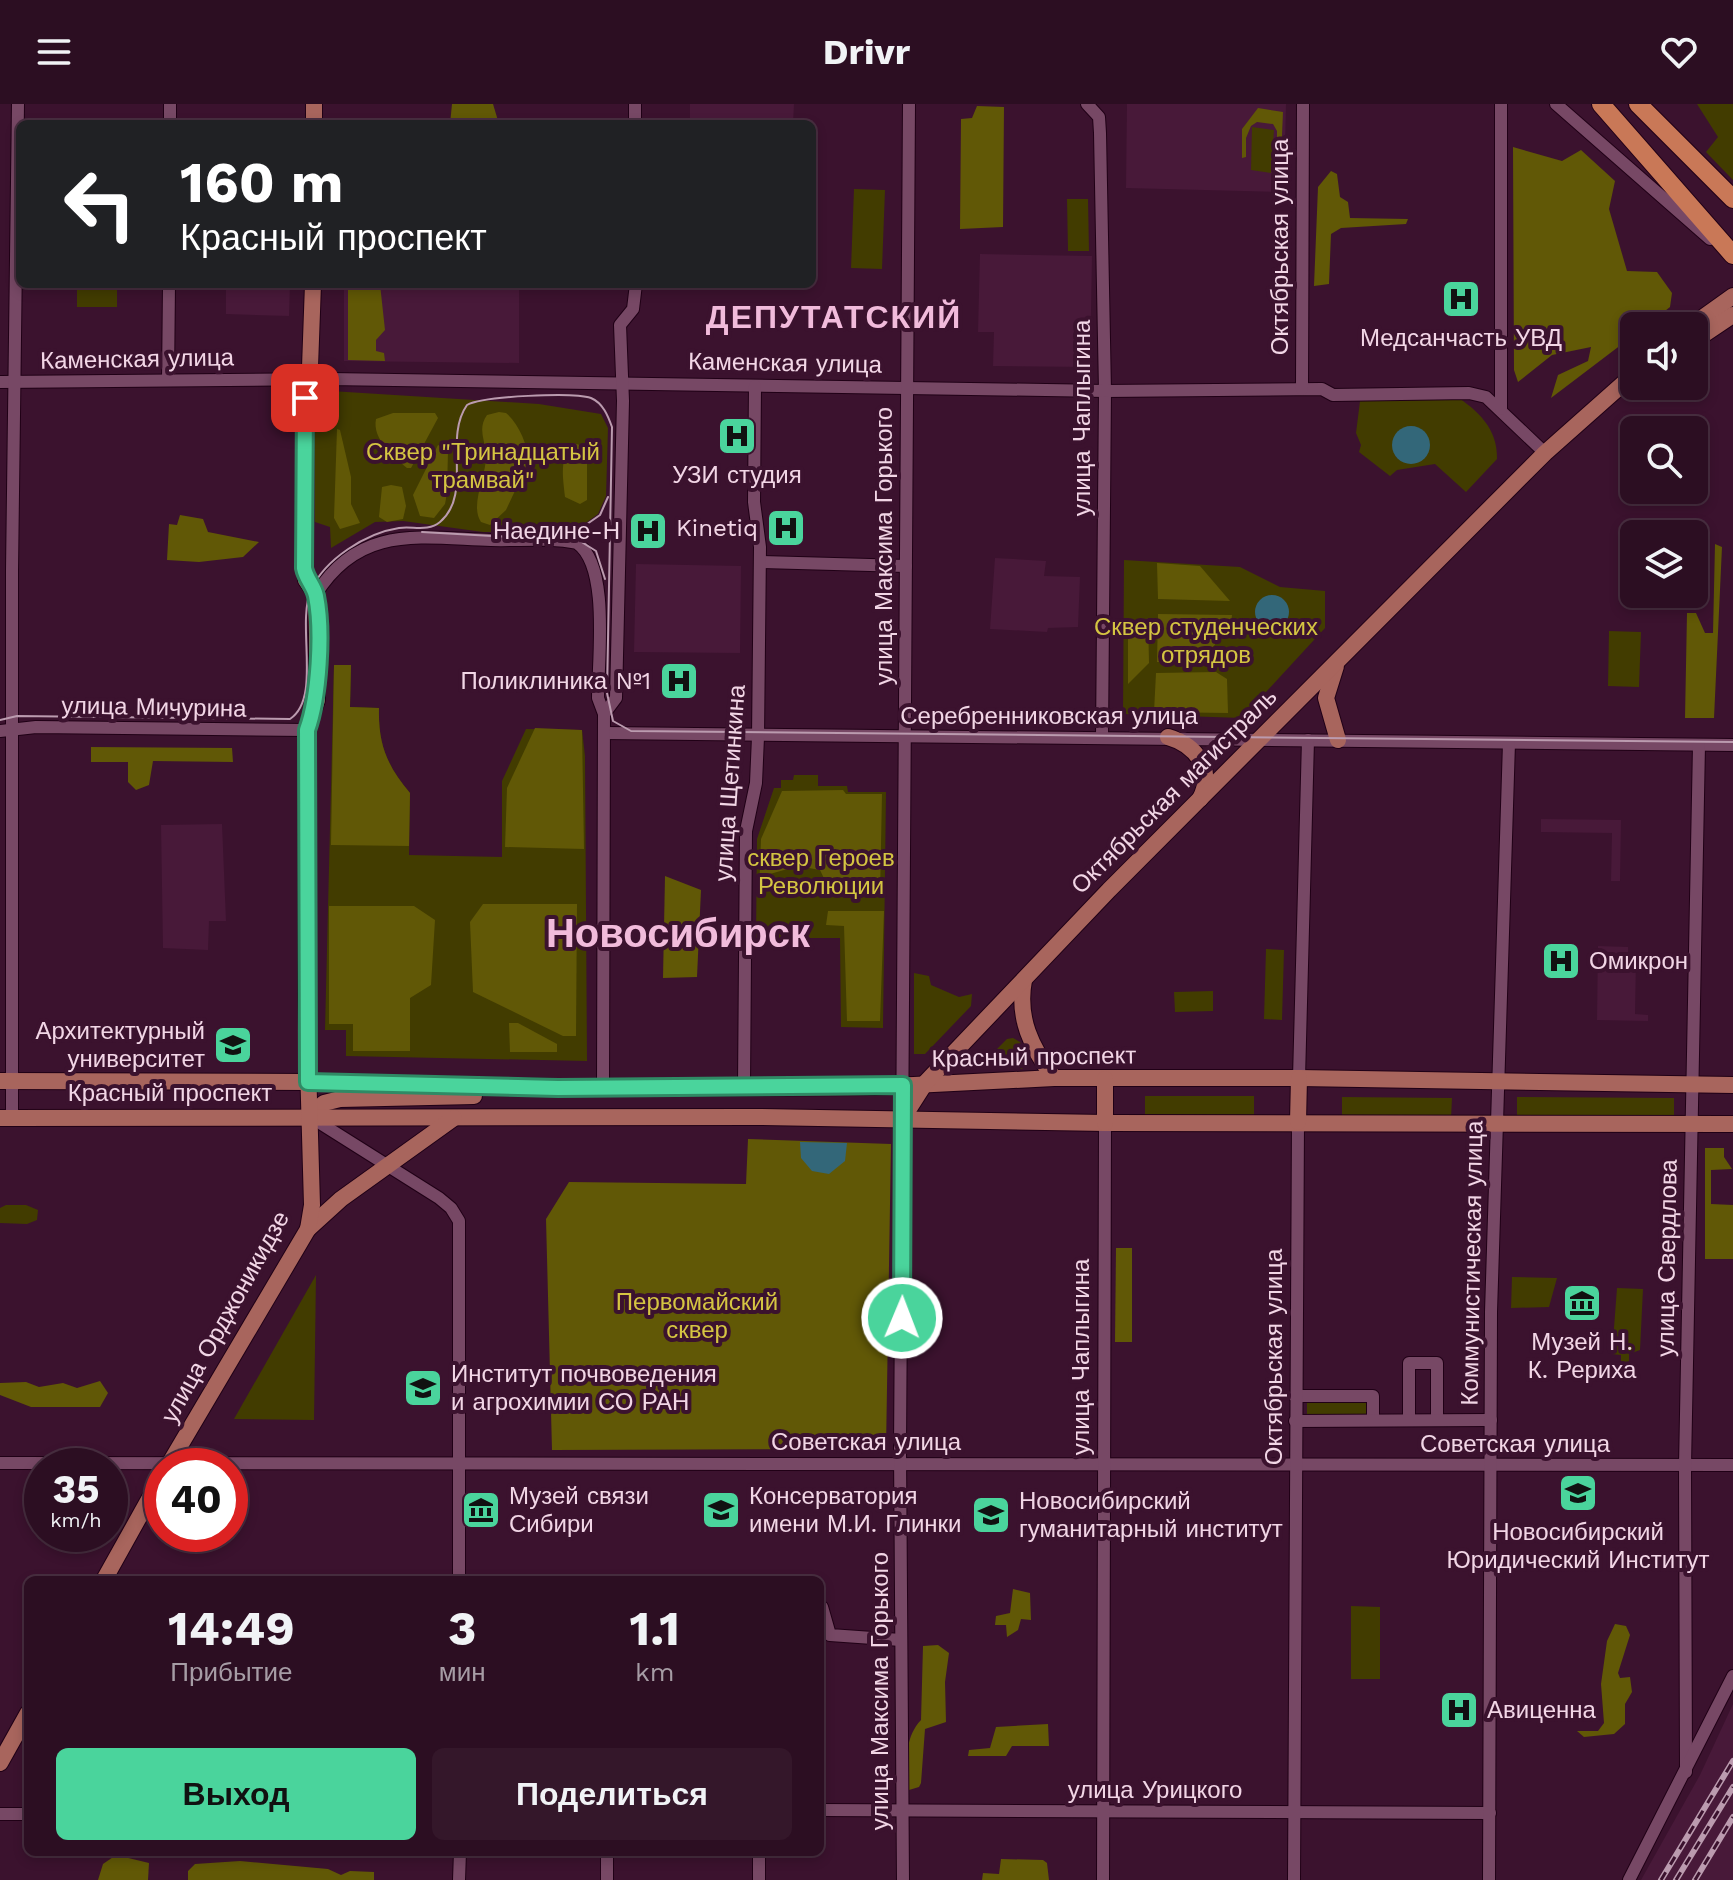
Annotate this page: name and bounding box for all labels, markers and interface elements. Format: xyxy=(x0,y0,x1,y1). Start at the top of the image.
icon: menu xyxy=(32,30,76,74)
icon: heart xyxy=(1657,30,1701,74)
text: Drivr xyxy=(823,31,910,73)
street label: Октябрьская улица xyxy=(1266,138,1294,355)
text: 160 m xyxy=(180,150,343,216)
icon: left xyxy=(48,152,152,256)
text: Красный проспект xyxy=(180,217,487,259)
hospital icon: Медсанчасть УВД xyxy=(1440,278,1482,320)
district label: ДЕПУТАТСКИЙ xyxy=(706,298,962,336)
map controls xyxy=(1620,312,1708,608)
button: sound xyxy=(1620,312,1708,400)
street label: улица Чаплыгина xyxy=(1068,319,1096,516)
place label: Медсанчасть УВД xyxy=(1360,324,1562,352)
street label: Каменская улица xyxy=(40,343,235,375)
street label: Каменская улица xyxy=(688,347,883,379)
pin xyxy=(271,364,339,432)
icon: arrive xyxy=(283,376,327,420)
street label: улица Максима Горького xyxy=(870,407,898,685)
hospital icon: УЗИ студия xyxy=(716,415,758,457)
button: search xyxy=(1620,416,1708,504)
park label: Сквер "Тринадцатый трамвай" xyxy=(366,438,600,494)
place label: УЗИ студия xyxy=(672,461,802,489)
hospital icon: Kinetiq xyxy=(765,507,807,549)
hospital icon: Наедине-Н xyxy=(627,510,669,552)
place label: Kinetiq xyxy=(676,514,758,542)
place label: Наедине-Н xyxy=(493,517,620,545)
button: layers xyxy=(1620,520,1708,608)
park label: Сквер студенческих отрядов xyxy=(1094,613,1318,669)
hospital icon: Поликлиника №1 xyxy=(658,660,700,702)
place label: Поликлиника №1 xyxy=(461,667,651,695)
street label: улица Щетинкина xyxy=(709,683,751,882)
street label: Октябрьская магистраль xyxy=(1066,683,1282,899)
street label: улица Мичурина xyxy=(61,691,247,723)
street label: Серебренниковская улица xyxy=(900,702,1198,730)
park label: сквер Героев Революции xyxy=(747,844,895,900)
district label: Новосибирск xyxy=(546,910,811,957)
hospital icon: Омикрон xyxy=(1540,940,1582,982)
place label: Омикрон xyxy=(1589,947,1688,975)
place label: Архитектурный университет xyxy=(35,1017,205,1073)
school or university icon: Архитектурный университет xyxy=(212,1024,254,1066)
street label: Красный проспект xyxy=(931,1041,1137,1073)
street label: Красный проспект xyxy=(68,1079,272,1107)
street label: Коммунистическая улица xyxy=(1456,1120,1488,1406)
street label: улица Свердлова xyxy=(1651,1158,1683,1357)
street label: улица Орджоникидзе xyxy=(155,1206,295,1428)
street label: Октябрьская улица xyxy=(1260,1248,1288,1465)
street label: улица Чаплыгина xyxy=(1067,1258,1095,1455)
position arrow xyxy=(860,1276,944,1360)
museum icon: Музей Н. К. Рериха xyxy=(1561,1282,1603,1324)
park label: Первомайский сквер xyxy=(616,1288,778,1344)
place label: Музей Н. К. Рериха xyxy=(1528,1328,1637,1384)
place label: Институт почвоведения и агрохимии СО РАН xyxy=(451,1360,717,1416)
school or university icon: Институт почвоведения и агрохимии СО РАН xyxy=(402,1367,444,1409)
street label: Советская улица xyxy=(771,1428,962,1456)
street label: Советская улица xyxy=(1420,1430,1611,1458)
speed limit sign: 40 xyxy=(144,1448,248,1552)
text: 35 xyxy=(52,1466,100,1513)
school or university icon: Новосибирский Юридический Институт xyxy=(1557,1472,1599,1514)
place label: Музей связи Сибири xyxy=(509,1482,649,1538)
place label: Консерватория имени М.И. Глинки xyxy=(749,1482,962,1538)
place label: Новосибирский гуманитарный институт xyxy=(1019,1487,1283,1543)
museum icon: Музей связи Сибири xyxy=(460,1489,502,1531)
school or university icon: Консерватория имени М.И. Глинки xyxy=(700,1489,742,1531)
school or university icon: Новосибирский гуманитарный институт xyxy=(970,1494,1012,1536)
text: km/h xyxy=(50,1508,102,1532)
place label: Новосибирский Юридический Институт xyxy=(1447,1518,1709,1574)
street label: улица Максима Горького xyxy=(866,1552,894,1830)
text: 14:49 xyxy=(168,1600,295,1657)
text: 3 xyxy=(448,1600,476,1657)
text: 1.1 xyxy=(630,1600,680,1657)
text: Прибытие xyxy=(170,1657,292,1687)
text: мин xyxy=(439,1657,486,1687)
text: km xyxy=(635,1657,675,1687)
hospital icon: Авиценна xyxy=(1438,1689,1480,1731)
place label: Авиценна xyxy=(1487,1696,1596,1724)
button: Выход xyxy=(56,1748,416,1840)
button: Поделиться xyxy=(432,1748,792,1840)
street label: улица Урицкого xyxy=(1068,1776,1242,1804)

